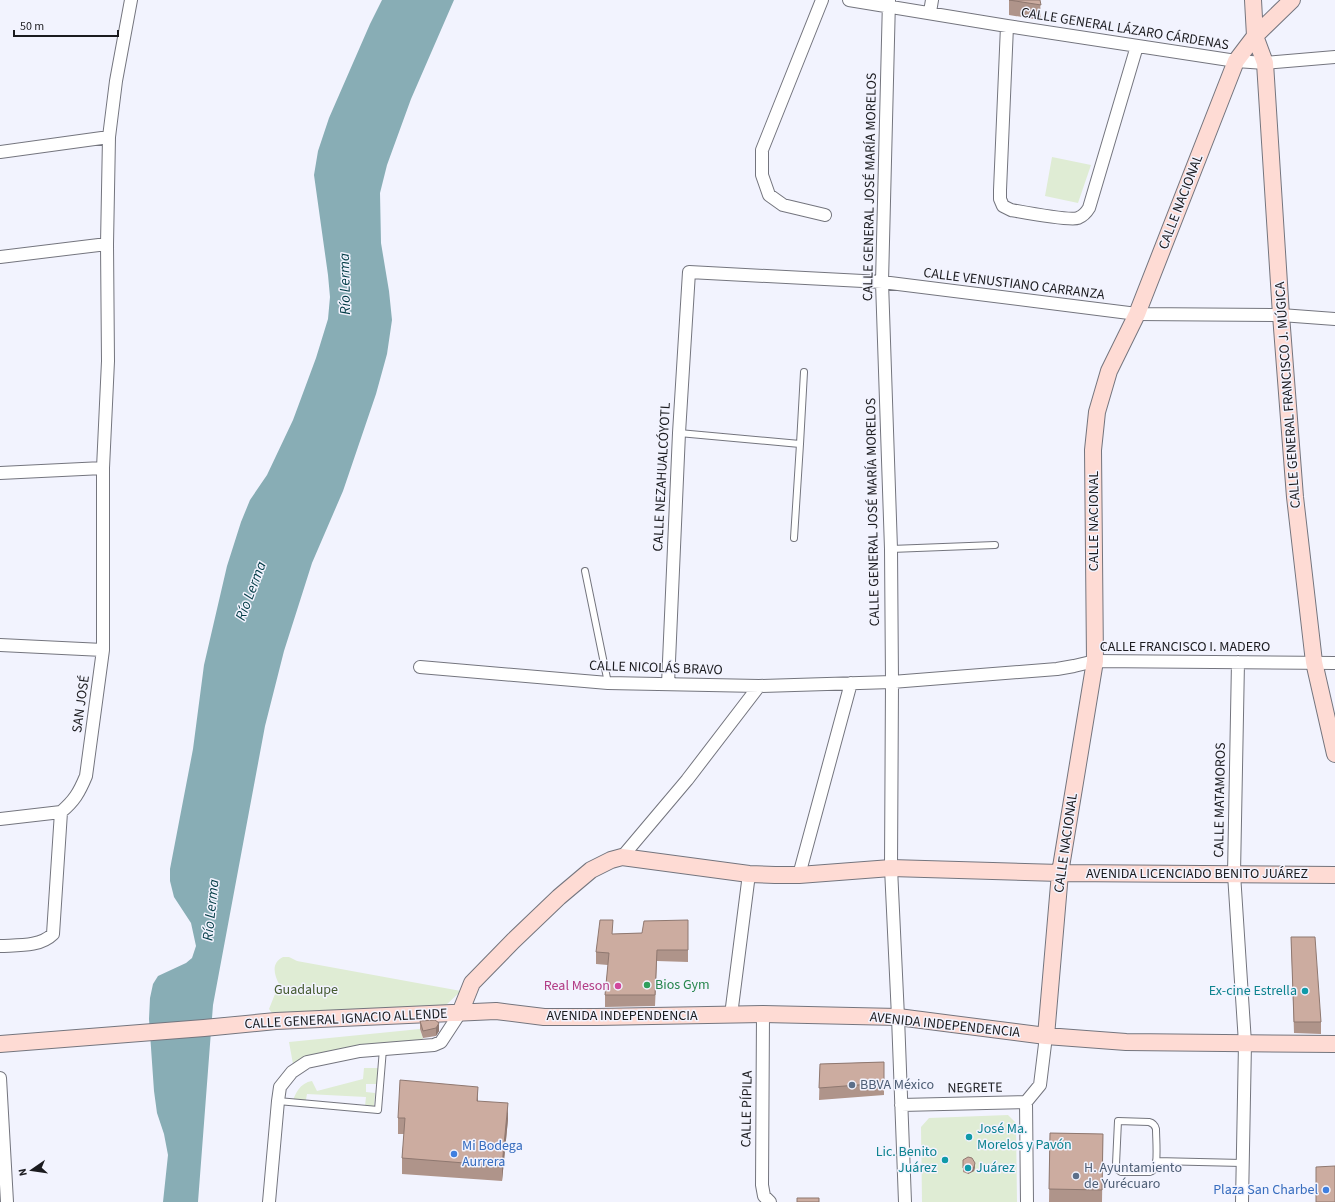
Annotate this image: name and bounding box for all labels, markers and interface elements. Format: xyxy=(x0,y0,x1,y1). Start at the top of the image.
street label: CALLE GENERAL LÁZARO CÁRDENAS xyxy=(1020,3,1230,55)
scale bar xyxy=(14,12,118,38)
text: 50 m xyxy=(20,18,44,35)
street label: CALLE GENERAL JOSÉ MARÍA MORELOS xyxy=(858,73,882,301)
street label: CALLE NACIONAL xyxy=(1154,151,1208,252)
water label: Río Lerma xyxy=(334,253,356,315)
street label: CALLE VENUSTIANO CARRANZA xyxy=(922,263,1106,305)
street label: CALLE GENERAL FRANCISCO J. MÚGICA xyxy=(1270,281,1306,509)
street label: CALLE GENERAL JOSÉ MARÍA MORELOS xyxy=(861,398,885,626)
street label: CALLE NEZAHUALCÓYOTL xyxy=(648,402,676,552)
street label: CALLE NACIONAL xyxy=(1084,471,1104,571)
water label: Río Lerma xyxy=(230,558,272,624)
street label: CALLE FRANCISCO I. MADERO xyxy=(1100,637,1270,657)
street label: CALLE NICOLÁS BRAVO xyxy=(589,656,723,680)
street label: SAN JOSÉ xyxy=(67,674,95,734)
street label: CALLE MATAMOROS xyxy=(1209,742,1231,858)
street label: CALLE NACIONAL xyxy=(1049,792,1083,894)
street label: AVENIDA LICENCIADO BENITO JUÁREZ xyxy=(1086,864,1308,884)
water label: Río Lerma xyxy=(197,878,225,942)
place label: Bios Gym xyxy=(655,975,710,995)
place label: Real Meson xyxy=(544,976,610,996)
park label: Guadalupe xyxy=(274,980,338,1000)
marker: Bios Gym xyxy=(642,980,652,990)
marker: Real Meson xyxy=(613,981,623,991)
place label: Ex-cine Estrella xyxy=(1209,981,1297,1001)
marker: Ex-cine Estrella xyxy=(1300,986,1310,996)
street label: CALLE GENERAL IGNACIO ALLENDE xyxy=(244,1004,448,1034)
street label: AVENIDA INDEPENDENCIA xyxy=(546,1006,698,1026)
street label: AVENIDA INDEPENDENCIA xyxy=(869,1007,1022,1043)
street label: CALLE PÍPILA xyxy=(736,1070,758,1148)
place label: BBVA México xyxy=(860,1075,934,1095)
street label: NEGRETE xyxy=(947,1078,1003,1098)
marker: BBVA México xyxy=(847,1080,857,1090)
place label: José Ma. Morelos y Pavón xyxy=(977,1119,1072,1155)
marker: José Ma. Morelos y Pavón xyxy=(964,1132,974,1142)
place label: Mi Bodega Aurrera xyxy=(462,1136,523,1172)
place label: Lic. Benito Juárez xyxy=(876,1142,937,1178)
marker: Mi Bodega Aurrera xyxy=(449,1149,459,1159)
north arrow xyxy=(12,1150,52,1190)
marker: Lic. Benito Juárez xyxy=(940,1155,950,1165)
place label: Juárez xyxy=(976,1158,1015,1178)
place label: H. Ayuntamiento de Yurécuaro xyxy=(1084,1158,1182,1194)
marker: Juárez xyxy=(963,1163,973,1173)
text: N xyxy=(15,1167,31,1177)
marker: H. Ayuntamiento de Yurécuaro xyxy=(1071,1171,1081,1181)
place label: Plaza San Charbel xyxy=(1213,1180,1318,1200)
marker: Plaza San Charbel xyxy=(1321,1185,1331,1195)

